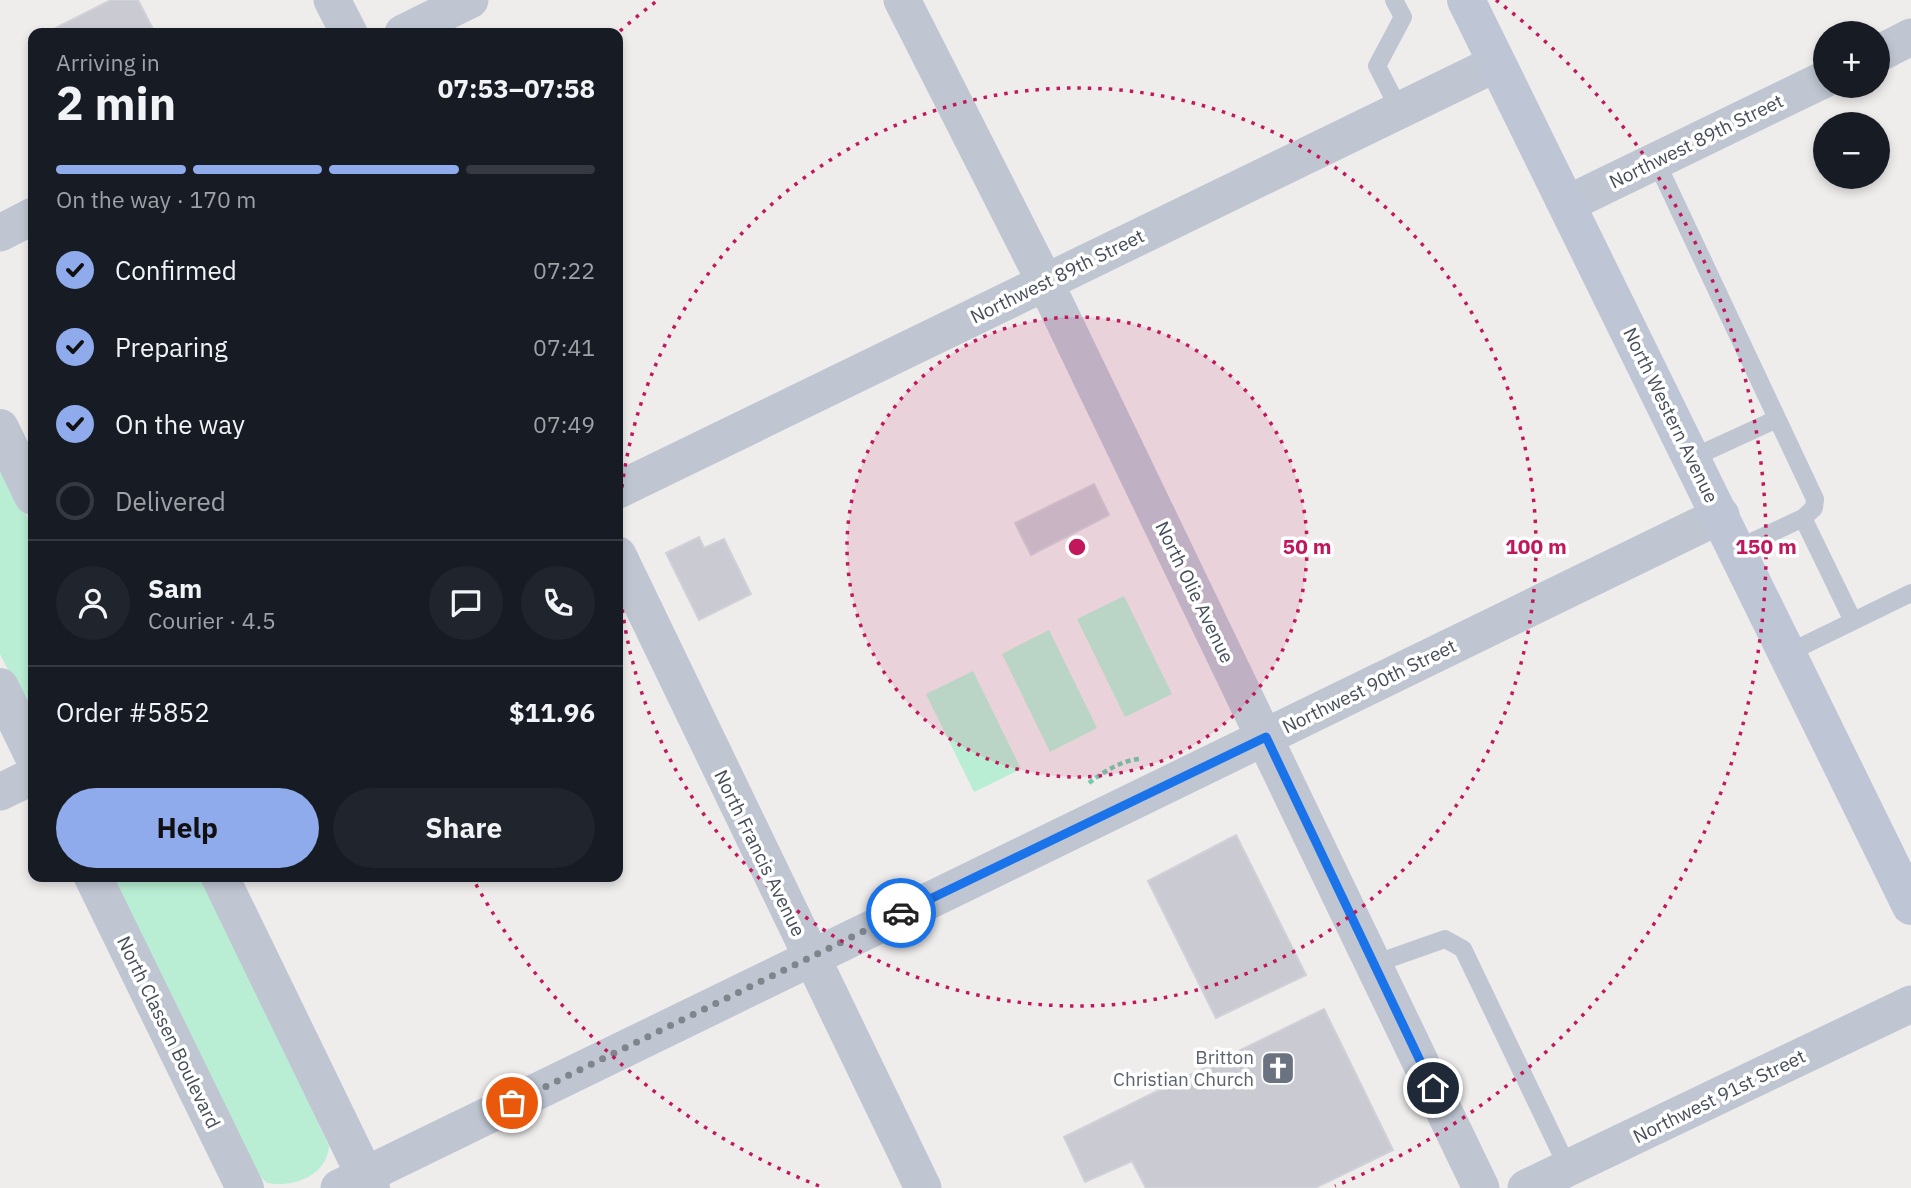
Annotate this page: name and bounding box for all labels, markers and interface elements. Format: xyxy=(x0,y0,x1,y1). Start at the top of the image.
map controls xyxy=(1813,21,1890,189)
button: + xyxy=(1813,21,1890,98)
text: Arriving in xyxy=(56,47,160,77)
text: 07:53–07:58 xyxy=(438,71,595,105)
text: 2 min xyxy=(56,73,176,133)
street label: Northwest 89th Street xyxy=(1605,88,1787,194)
button: − xyxy=(1813,112,1890,189)
text: On the way · 170 m xyxy=(56,184,256,214)
street label: Northwest 89th Street xyxy=(966,223,1148,329)
icon: check xyxy=(56,251,94,289)
text: Confirmed xyxy=(115,253,237,287)
text: 07:22 xyxy=(533,255,595,285)
street label: North Western Avenue xyxy=(1618,323,1724,507)
icon: check xyxy=(56,328,94,366)
text: Preparing xyxy=(115,330,228,364)
text: 07:41 xyxy=(533,332,595,362)
icon: check xyxy=(56,405,94,443)
text: On the way xyxy=(115,407,245,441)
text: 07:49 xyxy=(533,409,595,439)
text: Delivered xyxy=(115,484,226,518)
street label: North Olie Avenue xyxy=(1150,517,1240,667)
text: 50 m xyxy=(1283,532,1331,560)
text: 100 m xyxy=(1505,532,1567,560)
text: 150 m xyxy=(1735,532,1797,560)
centre of rings xyxy=(1065,535,1089,559)
button: person xyxy=(56,566,130,640)
button: chat xyxy=(429,566,503,640)
button: phone xyxy=(521,566,595,640)
text: Sam xyxy=(148,571,202,605)
text: Courier · 4.5 xyxy=(148,605,276,635)
street label: Northwest 90th Street xyxy=(1278,633,1460,739)
text: Order #5852 xyxy=(56,695,210,729)
text: $11.96 xyxy=(509,695,595,729)
street label: North Francis Avenue xyxy=(709,766,811,940)
button: Help xyxy=(56,788,319,868)
button: Share xyxy=(333,788,595,868)
courier xyxy=(866,878,936,948)
icon: car xyxy=(882,894,920,932)
street label: North Classen Boulevard xyxy=(112,932,226,1132)
street label: Northwest 91st Street xyxy=(1629,1044,1809,1148)
place label: Britton Christian Church xyxy=(1113,1045,1254,1091)
church icon: Britton Christian Church xyxy=(1259,1049,1297,1087)
pin xyxy=(1403,1058,1463,1118)
icon: home xyxy=(1414,1069,1452,1107)
pin xyxy=(482,1073,542,1133)
icon: bag xyxy=(493,1084,531,1122)

